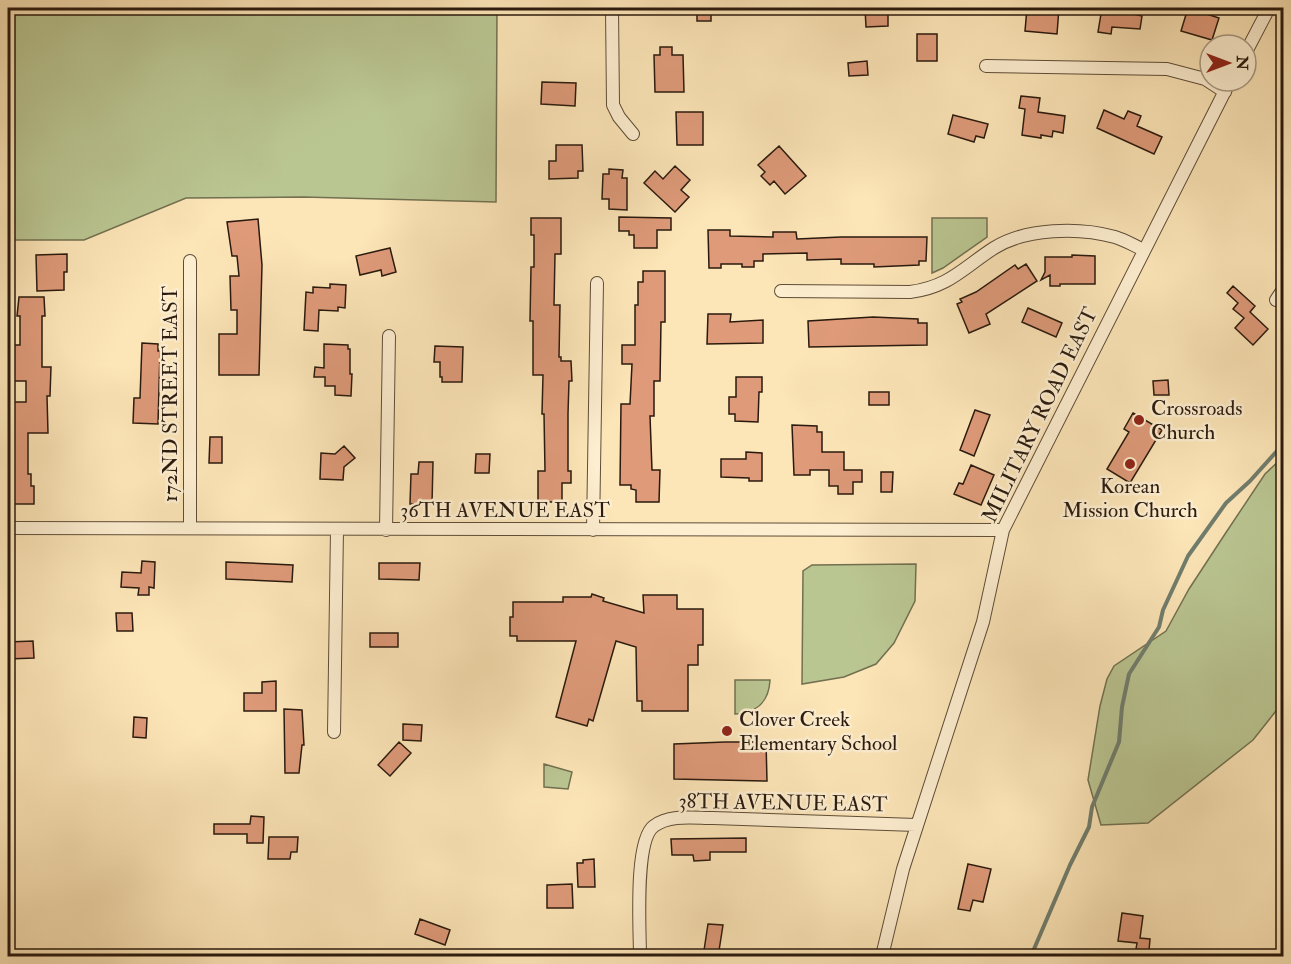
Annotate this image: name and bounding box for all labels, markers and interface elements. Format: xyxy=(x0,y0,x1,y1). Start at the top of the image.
north arrow xyxy=(1198,33,1258,93)
text: N xyxy=(1232,55,1252,71)
street label: 172ND STREET EAST xyxy=(157,285,184,502)
street label: MILITARY ROAD EAST xyxy=(976,303,1104,527)
place label: Crossroads Church xyxy=(1151,395,1242,446)
marker: Crossroads Church xyxy=(1132,413,1146,427)
marker: Korean Mission Church xyxy=(1123,457,1137,471)
place label: Korean Mission Church xyxy=(1062,473,1198,524)
street label: 36TH AVENUE EAST xyxy=(400,497,610,524)
place label: Clover Creek Elementary School xyxy=(739,706,898,757)
marker: Clover Creek Elementary School xyxy=(720,724,734,738)
street label: 38TH AVENUE EAST xyxy=(678,788,888,818)

